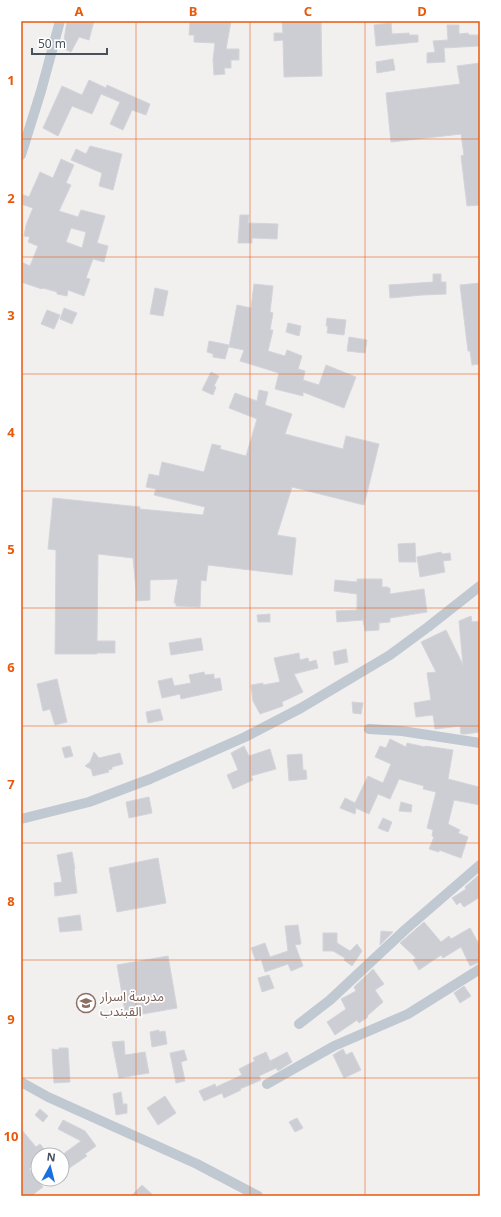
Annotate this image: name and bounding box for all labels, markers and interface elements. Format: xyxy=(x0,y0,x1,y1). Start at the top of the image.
text: A xyxy=(75,2,84,20)
text: B xyxy=(189,2,197,20)
text: C xyxy=(304,2,312,20)
text: D xyxy=(417,2,427,20)
scale bar xyxy=(32,30,107,56)
text: 50 m xyxy=(38,35,66,52)
text: 1 xyxy=(7,71,15,89)
text: 2 xyxy=(7,189,15,207)
text: 3 xyxy=(7,306,15,324)
text: 4 xyxy=(7,423,15,441)
text: 5 xyxy=(7,540,15,558)
text: 6 xyxy=(7,658,15,676)
text: 7 xyxy=(7,775,15,793)
text: 8 xyxy=(7,892,15,910)
place label: مدرسة اسرار القبندب xyxy=(99,987,164,1020)
school or university icon: مدرسة اسرار القبندب xyxy=(75,992,97,1014)
text: 9 xyxy=(7,1010,15,1028)
text: 10 xyxy=(4,1127,18,1145)
north arrow xyxy=(30,1147,70,1187)
text: N xyxy=(46,1149,57,1165)

